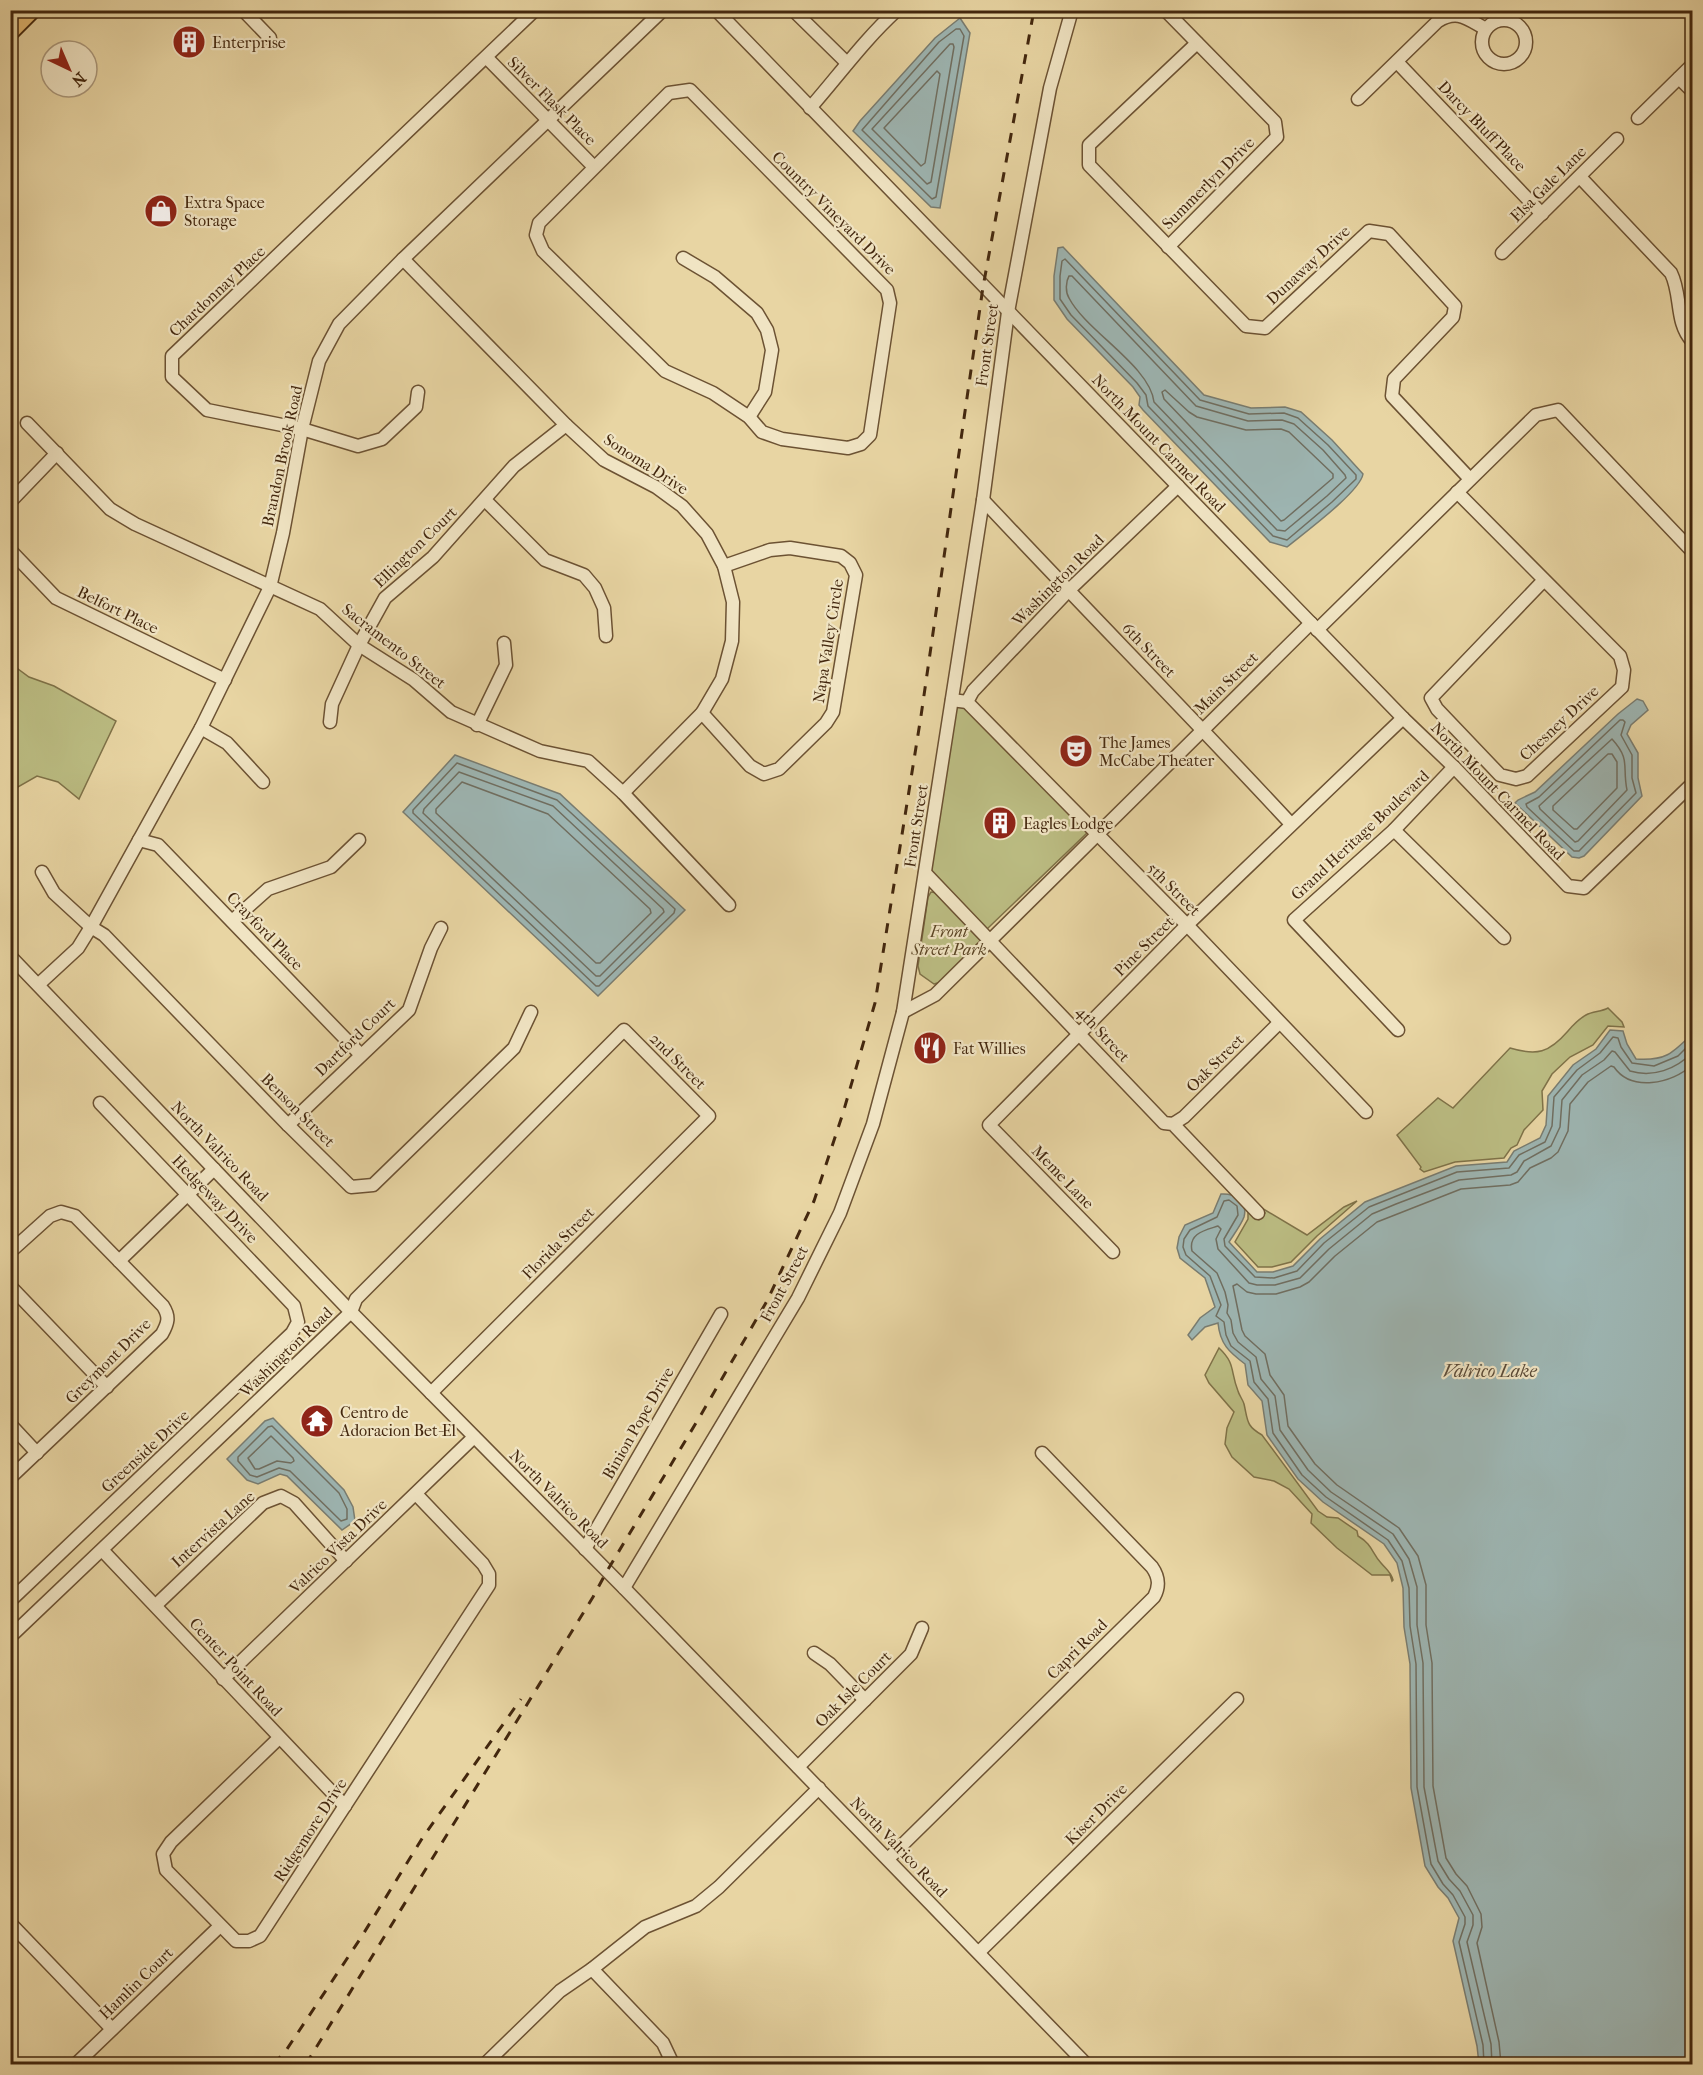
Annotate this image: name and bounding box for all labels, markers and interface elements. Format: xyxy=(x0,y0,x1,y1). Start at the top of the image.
building icon: Enterprise xyxy=(171,24,207,60)
place label: Enterprise xyxy=(212,33,286,52)
north arrow xyxy=(39,39,99,99)
street label: Silver Flask Place xyxy=(504,53,600,149)
text: N xyxy=(67,68,90,91)
street label: Darcy Bluff Place xyxy=(1434,77,1530,175)
street label: Summerlyn Drive xyxy=(1158,133,1258,233)
street label: Elsa Gale Lane xyxy=(1506,142,1590,226)
street label: Country Vineyard Drive xyxy=(768,147,900,279)
shop icon: Extra Space Storage xyxy=(143,193,179,229)
place label: Extra Space Storage xyxy=(184,193,265,230)
street label: Dunaway Drive xyxy=(1262,221,1354,309)
street label: Chardonnay Place xyxy=(165,242,269,340)
street label: Front Street xyxy=(972,302,1002,388)
street label: North Mount Carmel Road xyxy=(1088,370,1230,516)
street label: Brandon Brook Road xyxy=(258,383,306,528)
street label: Sonoma Drive xyxy=(600,430,692,498)
street label: Ellington Court xyxy=(369,502,461,591)
street label: Washington Road xyxy=(1008,530,1108,630)
street label: Napa Valley Circle xyxy=(809,578,847,704)
street label: Belfort Place xyxy=(74,582,162,638)
street label: Sacramento Street xyxy=(338,600,450,693)
street label: 6th Street xyxy=(1118,619,1180,682)
street label: Main Street xyxy=(1190,648,1262,718)
street label: Chesney Drive xyxy=(1515,681,1603,765)
street label: North Mount Carmel Road xyxy=(1427,718,1569,864)
theatre icon: The James McCabe Theater xyxy=(1058,733,1094,769)
place label: The James McCabe Theater xyxy=(1099,733,1214,770)
street label: Grand Heritage Boulevard xyxy=(1287,766,1433,904)
street label: Front Street xyxy=(900,783,932,869)
building icon: Eagles Lodge xyxy=(982,805,1018,841)
place label: Eagles Lodge xyxy=(1023,814,1113,833)
street label: 5th Street xyxy=(1144,859,1205,920)
street label: Crayford Place xyxy=(223,888,307,974)
street label: Pine Street xyxy=(1110,912,1178,980)
park label: Front Street Park xyxy=(910,922,987,959)
street label: Dartford Court xyxy=(311,994,399,1080)
street label: 4th Street xyxy=(1072,1002,1134,1066)
street label: 2nd Street xyxy=(646,1029,710,1093)
restaurant icon: Fat Willies xyxy=(912,1030,948,1066)
street label: Oak Street xyxy=(1182,1030,1248,1096)
place label: Fat Willies xyxy=(953,1039,1026,1058)
street label: Benson Street xyxy=(257,1069,339,1151)
street label: North Valrico Road xyxy=(167,1097,273,1205)
street label: Meme Lane xyxy=(1028,1141,1098,1213)
street label: Hedgeway Drive xyxy=(168,1151,262,1247)
street label: Florida Street xyxy=(518,1203,598,1283)
street label: Front Street xyxy=(756,1242,812,1325)
street label: Washington Road xyxy=(235,1303,337,1402)
street label: Greymont Drive xyxy=(61,1314,155,1408)
water label: Valrico Lake xyxy=(1443,1361,1538,1382)
street label: Binion Pope Drive xyxy=(598,1364,678,1482)
temple icon: Centro de Adoracion Bet-El xyxy=(299,1403,335,1439)
place label: Centro de Adoracion Bet-El xyxy=(339,1403,457,1440)
street label: Greenside Drive xyxy=(97,1406,193,1496)
street label: North Valrico Road xyxy=(506,1446,613,1553)
street label: Intervista Lane xyxy=(168,1487,259,1571)
street label: Valrico Vista Drive xyxy=(285,1495,391,1598)
street label: Center Point Road xyxy=(186,1614,287,1720)
street label: Capri Road xyxy=(1043,1615,1111,1683)
street label: Oak Isle Court xyxy=(811,1647,895,1731)
street label: Ridgemore Drive xyxy=(269,1775,351,1885)
street label: Kiser Drive xyxy=(1061,1779,1131,1849)
street label: North Valrico Road xyxy=(846,1793,952,1901)
street label: Hamlin Court xyxy=(95,1943,177,2023)

